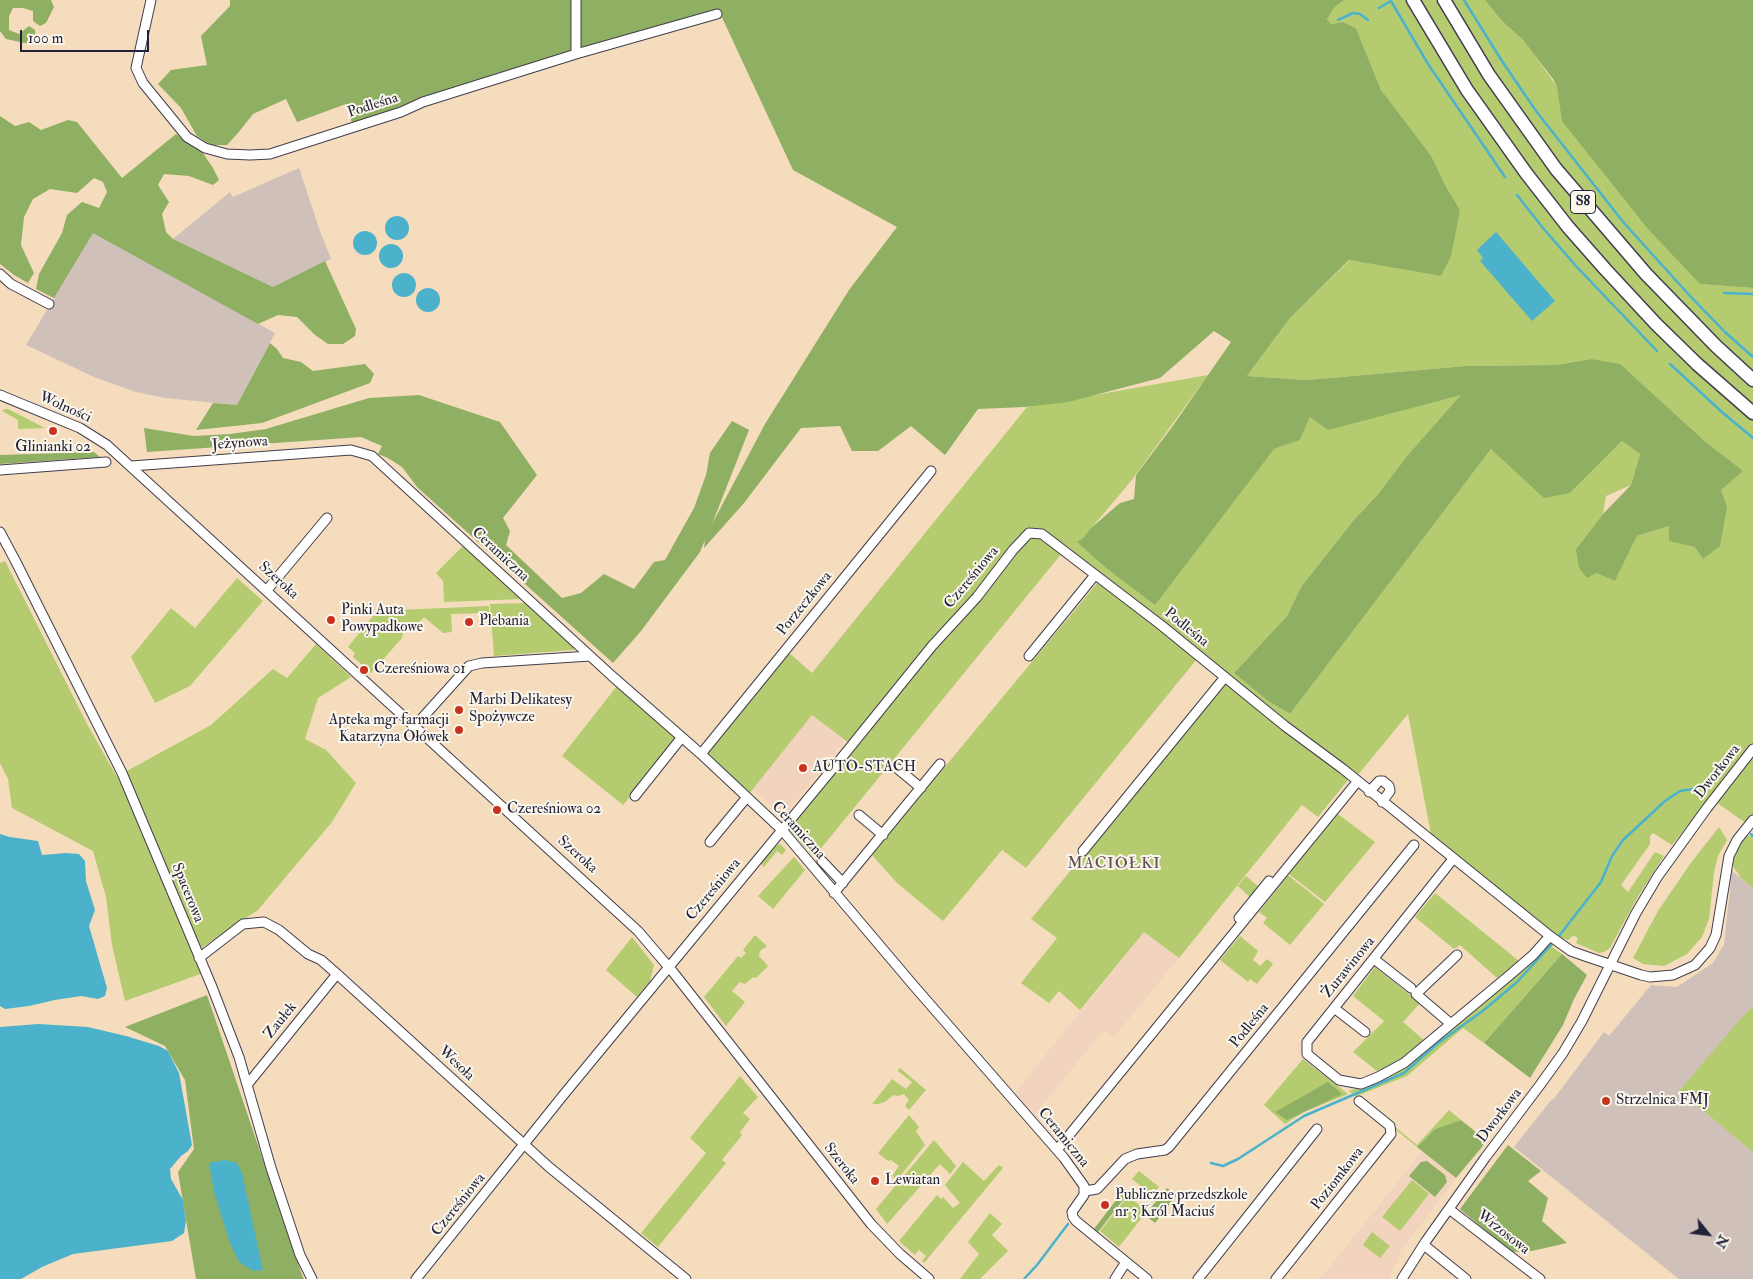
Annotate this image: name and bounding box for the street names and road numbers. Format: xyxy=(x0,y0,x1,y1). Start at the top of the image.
street label: Podleśna xyxy=(345,89,401,123)
road number: S8 xyxy=(1570,190,1596,213)
street label: Wolności xyxy=(36,389,94,427)
street label: Jeżynowa xyxy=(211,433,269,455)
street label: Ceramiczna xyxy=(468,524,532,586)
street label: Czereśniowa xyxy=(941,543,1003,613)
street label: Szeroka xyxy=(254,558,302,604)
street label: Porzeczkowa xyxy=(774,568,836,640)
street label: Podleśna xyxy=(1160,605,1212,651)
street label: Dworkowa xyxy=(1691,741,1745,803)
street label: Ceramiczna xyxy=(767,798,829,864)
street label: Szeroka xyxy=(553,832,601,878)
street label: Czereśniowa xyxy=(683,855,745,925)
street label: Spacerowa xyxy=(167,861,207,925)
street label: Żurawinowa xyxy=(1319,934,1379,1002)
street label: Zaułek xyxy=(261,999,301,1043)
street label: Podleśna xyxy=(1227,1000,1273,1052)
street label: Wesoła xyxy=(434,1043,478,1085)
street label: Dworkowa xyxy=(1474,1085,1526,1147)
street label: Ceramiczna xyxy=(1033,1104,1093,1172)
street label: Szeroka xyxy=(819,1140,863,1188)
street label: Poziomkowa xyxy=(1308,1144,1368,1214)
street label: Czereśniowa xyxy=(428,1170,490,1240)
street label: Wrzosowa xyxy=(1473,1207,1533,1259)

